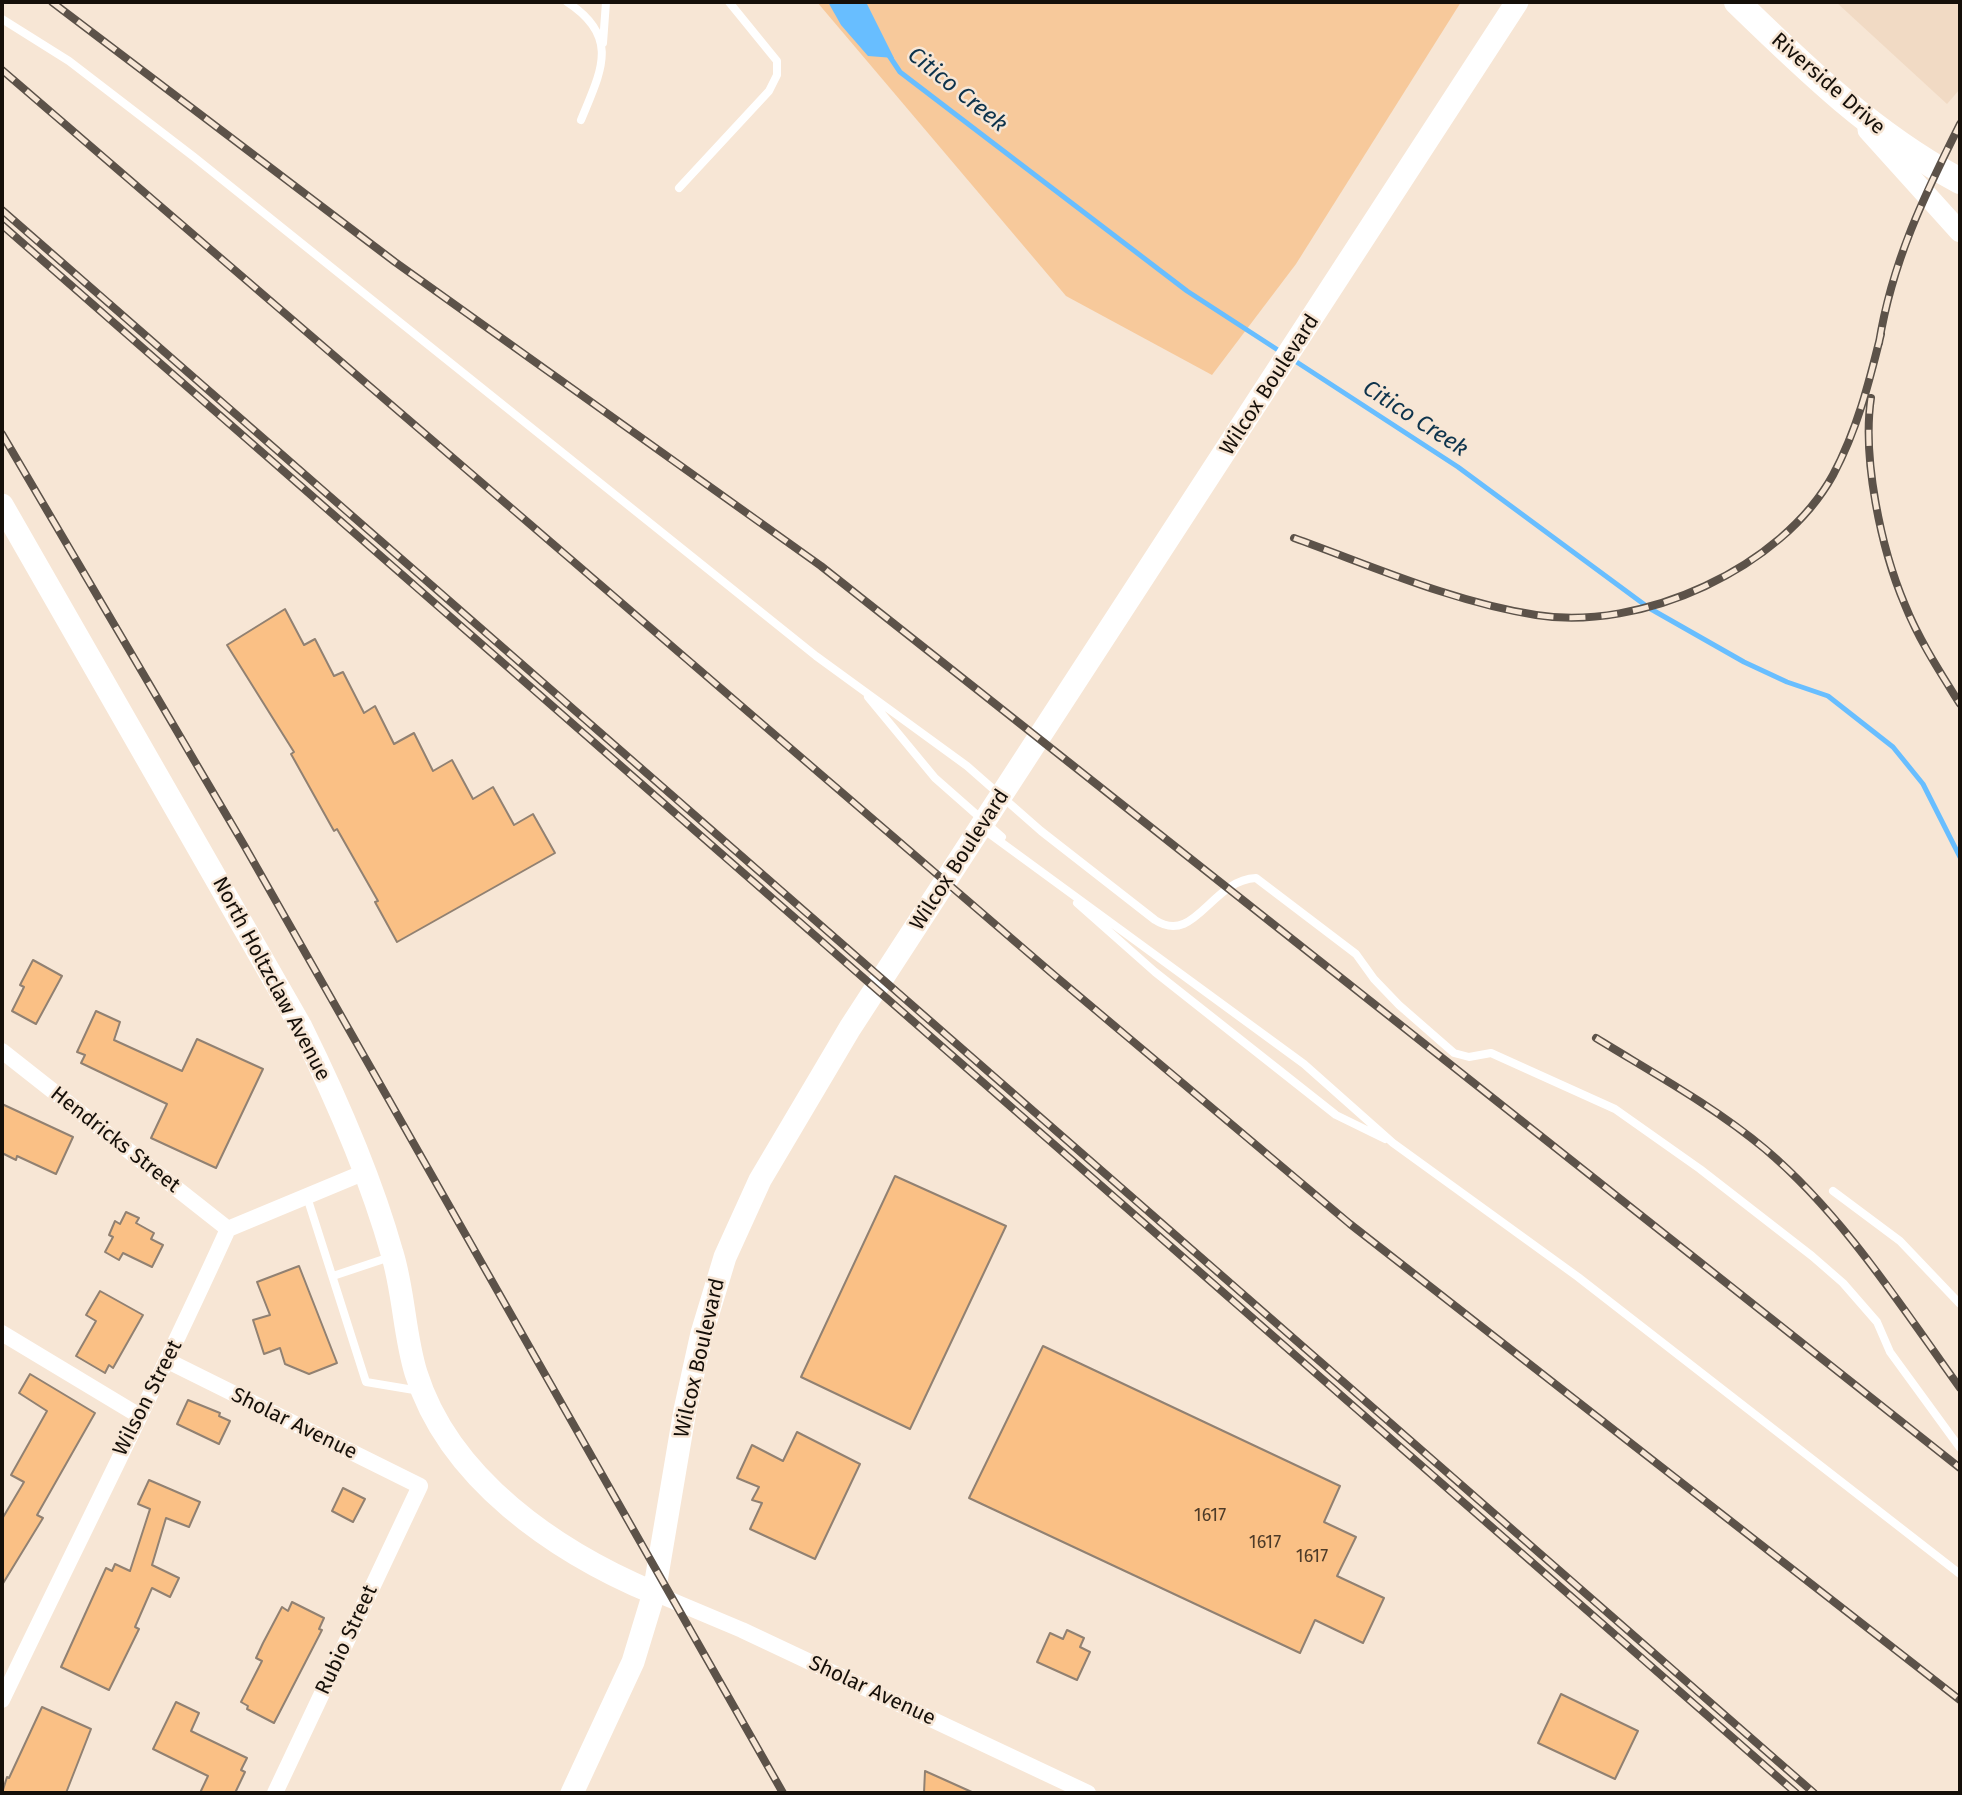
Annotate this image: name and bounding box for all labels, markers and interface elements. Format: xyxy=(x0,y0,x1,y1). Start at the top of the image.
street label: Riverside Drive xyxy=(1766,28,1890,140)
water label: Citico Creek xyxy=(902,41,1012,139)
street label: Wilcox Boulevard xyxy=(1215,310,1325,460)
water label: Citico Creek xyxy=(1357,375,1473,463)
street label: Wilcox Boulevard xyxy=(905,785,1015,935)
street label: North Holtzclaw Avenue xyxy=(207,873,335,1085)
street label: Hendricks Street xyxy=(45,1082,185,1198)
street label: Wilcox Boulevard xyxy=(669,1276,731,1440)
street label: Wilson Street xyxy=(108,1336,188,1460)
street label: Sholar Avenue xyxy=(227,1383,361,1465)
house number: 1617 xyxy=(1194,1505,1226,1527)
house number: 1617 xyxy=(1249,1532,1281,1554)
house number: 1617 xyxy=(1296,1546,1328,1568)
street label: Rubio Street xyxy=(311,1581,383,1699)
street label: Sholar Avenue xyxy=(805,1651,939,1731)

